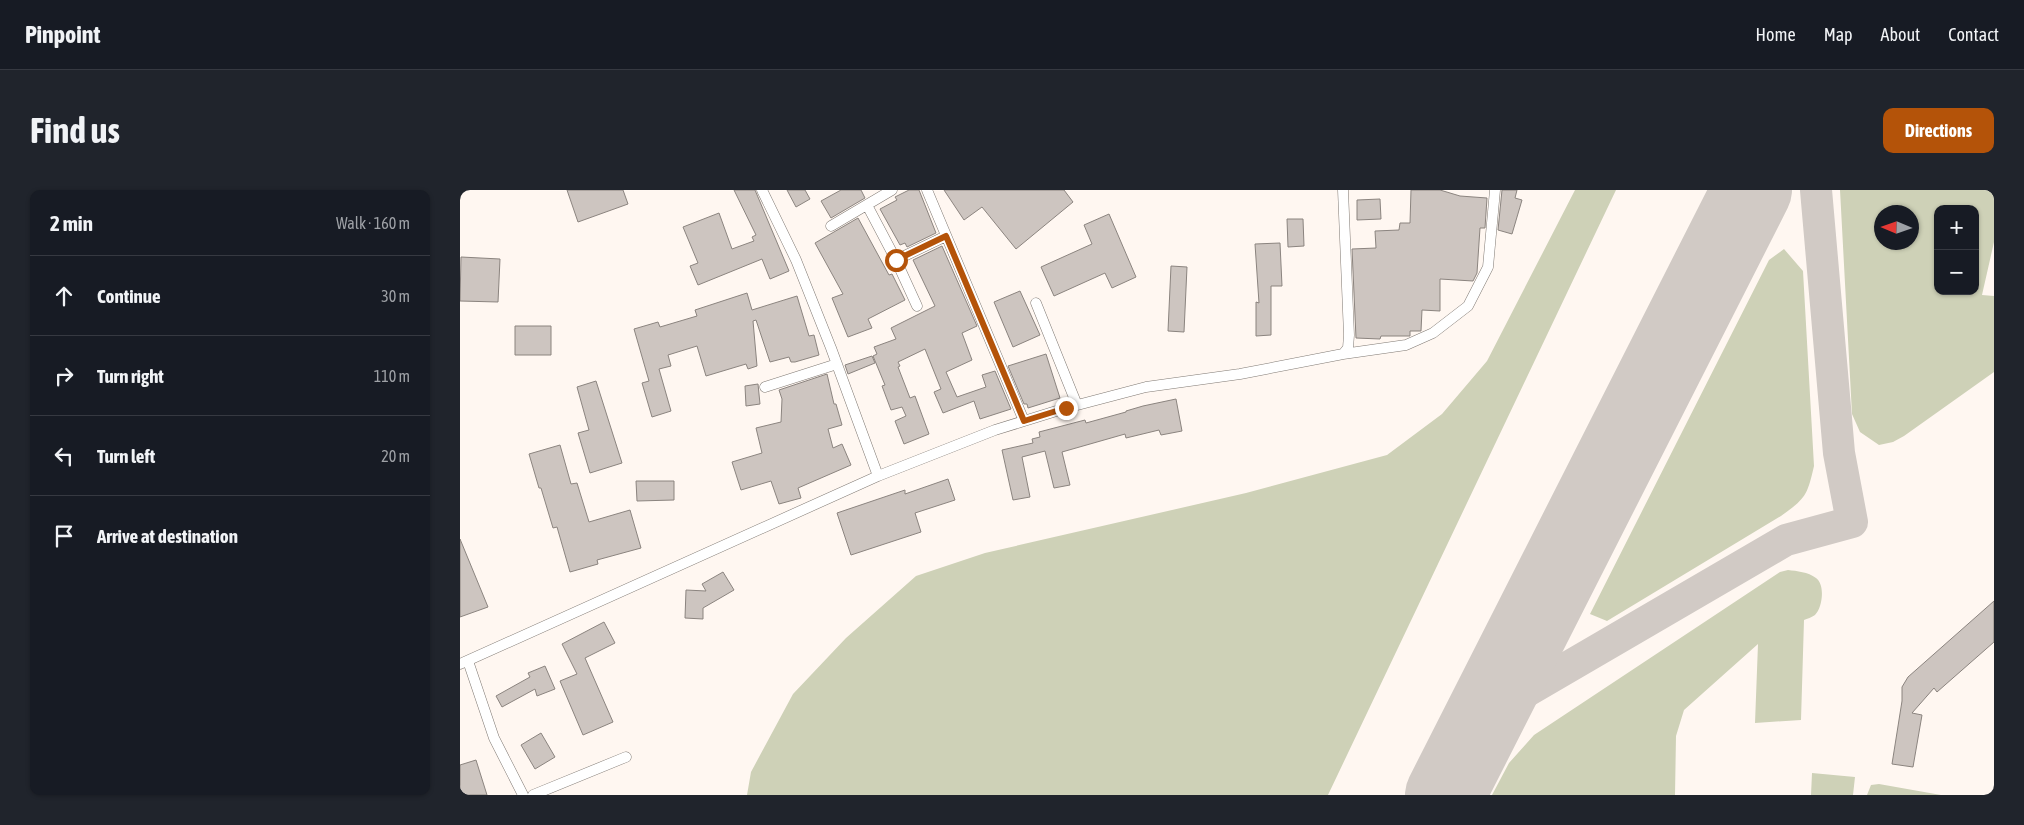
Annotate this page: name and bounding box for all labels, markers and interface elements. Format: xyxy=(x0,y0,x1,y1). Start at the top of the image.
text: Pinpoint xyxy=(25,21,100,48)
text: Home xyxy=(1756,24,1796,45)
text: Map xyxy=(1824,24,1853,45)
text: About xyxy=(1881,24,1920,45)
text: Contact xyxy=(1948,24,1999,45)
button: Directions xyxy=(1883,108,1994,153)
text: Find us xyxy=(30,110,120,150)
north arrow xyxy=(1874,205,1919,250)
map controls xyxy=(1934,205,1979,295)
button: + xyxy=(1934,205,1979,250)
text: 2 min xyxy=(50,211,93,235)
text: Walk · 160 m xyxy=(336,214,410,232)
route start xyxy=(885,249,908,272)
button: − xyxy=(1934,250,1979,295)
icon: ahead xyxy=(50,282,78,310)
text: Continue xyxy=(97,285,161,307)
text: 30 m xyxy=(381,287,410,305)
icon: right xyxy=(50,362,78,390)
text: Turn right xyxy=(97,365,164,387)
text: 110 m xyxy=(374,367,410,385)
route end xyxy=(1055,397,1078,420)
icon: left xyxy=(50,442,78,470)
text: Turn left xyxy=(97,445,155,467)
text: 20 m xyxy=(381,447,410,465)
icon: arrive xyxy=(50,522,78,550)
text: Arrive at destination xyxy=(97,525,238,547)

